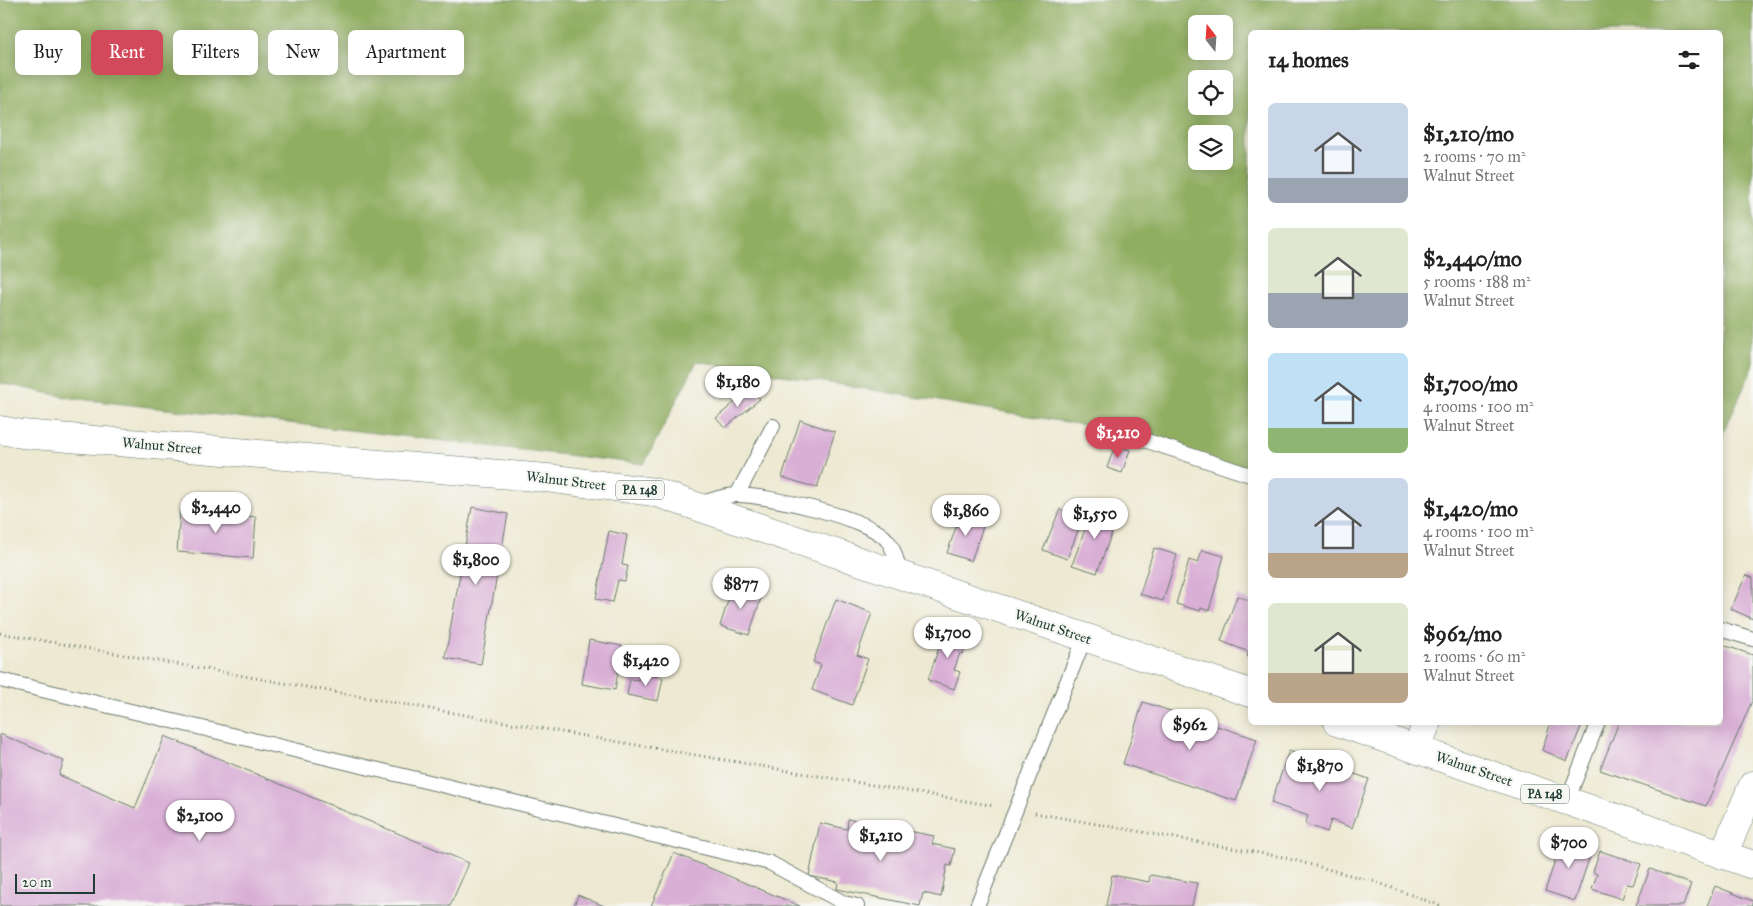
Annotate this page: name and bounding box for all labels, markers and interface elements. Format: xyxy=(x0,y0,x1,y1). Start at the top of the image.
north arrow xyxy=(1188,15,1232,60)
map controls xyxy=(1188,15,1233,170)
chip: Buy xyxy=(15,30,81,75)
chip: Rent xyxy=(91,30,163,75)
chip: Filters xyxy=(173,30,258,75)
chip: New xyxy=(268,30,338,75)
chip: Apartment xyxy=(348,30,464,75)
icon: filters xyxy=(1675,46,1703,74)
text: 14 homes xyxy=(1268,47,1349,73)
button: locate xyxy=(1188,70,1233,115)
text: $1,210/mo xyxy=(1423,121,1514,147)
icon: home xyxy=(1308,123,1368,183)
button: layers xyxy=(1188,125,1233,170)
text: 2 rooms · 70 m² xyxy=(1423,147,1526,166)
text: Walnut Street xyxy=(1423,166,1514,185)
text: $2,440/mo xyxy=(1423,246,1522,272)
icon: home xyxy=(1308,248,1368,308)
text: 5 rooms · 188 m² xyxy=(1423,272,1531,291)
text: Walnut Street xyxy=(1423,291,1514,310)
pin: $1,180 xyxy=(697,366,779,408)
text: $1,700/mo xyxy=(1423,371,1518,397)
text: $1,180 xyxy=(716,372,760,391)
icon: home xyxy=(1308,373,1368,433)
text: 4 rooms · 100 m² xyxy=(1423,397,1534,416)
pin: $1,210 xyxy=(1077,416,1159,459)
text: Walnut Street xyxy=(1423,416,1514,435)
text: $1,210 xyxy=(1096,423,1140,442)
street label: Walnut Street xyxy=(121,434,203,458)
street label: Walnut Street xyxy=(525,468,607,494)
road number: PA 148 xyxy=(616,480,664,500)
pin: $2,440 xyxy=(175,492,257,534)
pin: $1,860 xyxy=(925,494,1007,537)
text: $1,420/mo xyxy=(1423,496,1518,522)
text: $2,440 xyxy=(191,498,241,517)
pin: $1,550 xyxy=(1054,498,1136,540)
icon: home xyxy=(1308,498,1368,558)
text: $1,860 xyxy=(943,501,989,520)
text: $1,550 xyxy=(1073,504,1117,523)
text: 4 rooms · 100 m² xyxy=(1423,522,1534,541)
text: Walnut Street xyxy=(1423,541,1514,560)
pin: $1,800 xyxy=(435,544,517,586)
text: $1,800 xyxy=(452,550,500,569)
pin: $877 xyxy=(711,568,771,610)
text: $877 xyxy=(723,574,759,593)
street label: Walnut Street xyxy=(1012,606,1094,648)
pin: $1,700 xyxy=(907,616,989,659)
text: $962/mo xyxy=(1423,621,1502,647)
text: $1,700 xyxy=(925,623,971,642)
icon: home xyxy=(1308,623,1368,683)
pin: $1,420 xyxy=(605,644,687,687)
text: 2 rooms · 60 m² xyxy=(1423,647,1525,666)
text: $1,420 xyxy=(623,651,669,670)
text: Walnut Street xyxy=(1423,666,1514,685)
pin: $962 xyxy=(1160,708,1220,751)
text: $962 xyxy=(1173,715,1207,734)
street label: Walnut Street xyxy=(1433,748,1515,790)
pin: $1,870 xyxy=(1279,750,1361,792)
text: $1,870 xyxy=(1297,756,1343,775)
road number: PA 148 xyxy=(1521,784,1569,804)
pin: $2,100 xyxy=(159,800,241,842)
text: $2,100 xyxy=(177,806,223,825)
pin: $1,210 xyxy=(840,820,922,862)
text: $1,210 xyxy=(859,826,903,845)
pin: $700 xyxy=(1539,826,1599,869)
text: $700 xyxy=(1551,833,1587,852)
scale bar xyxy=(15,871,95,894)
text: 20 m xyxy=(22,874,52,891)

